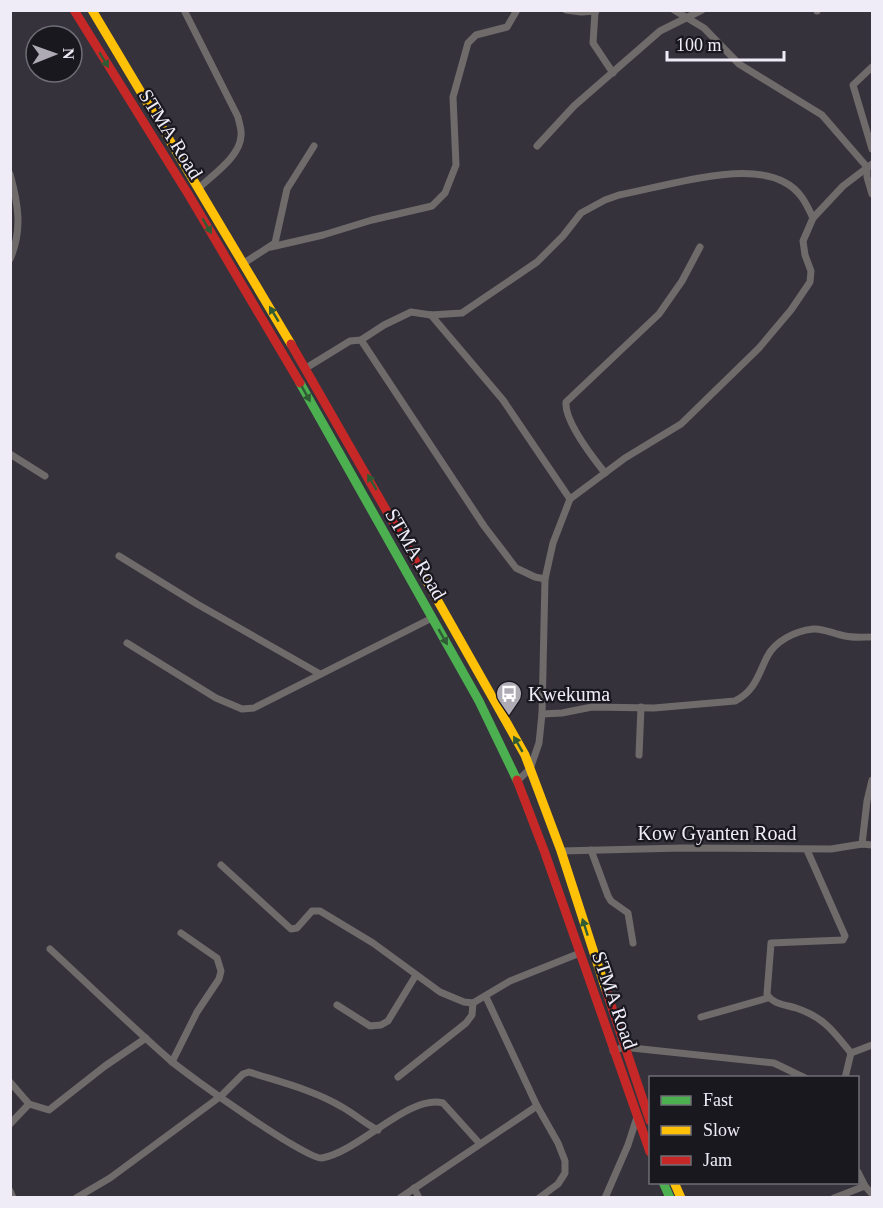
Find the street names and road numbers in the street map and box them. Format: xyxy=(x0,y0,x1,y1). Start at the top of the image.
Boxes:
street label: STMA Road xyxy=(135,85,207,183)
street label: STMA Road xyxy=(381,504,451,604)
street label: Kow Gyanten Road xyxy=(638,822,796,845)
street label: STMA Road xyxy=(588,948,642,1052)

